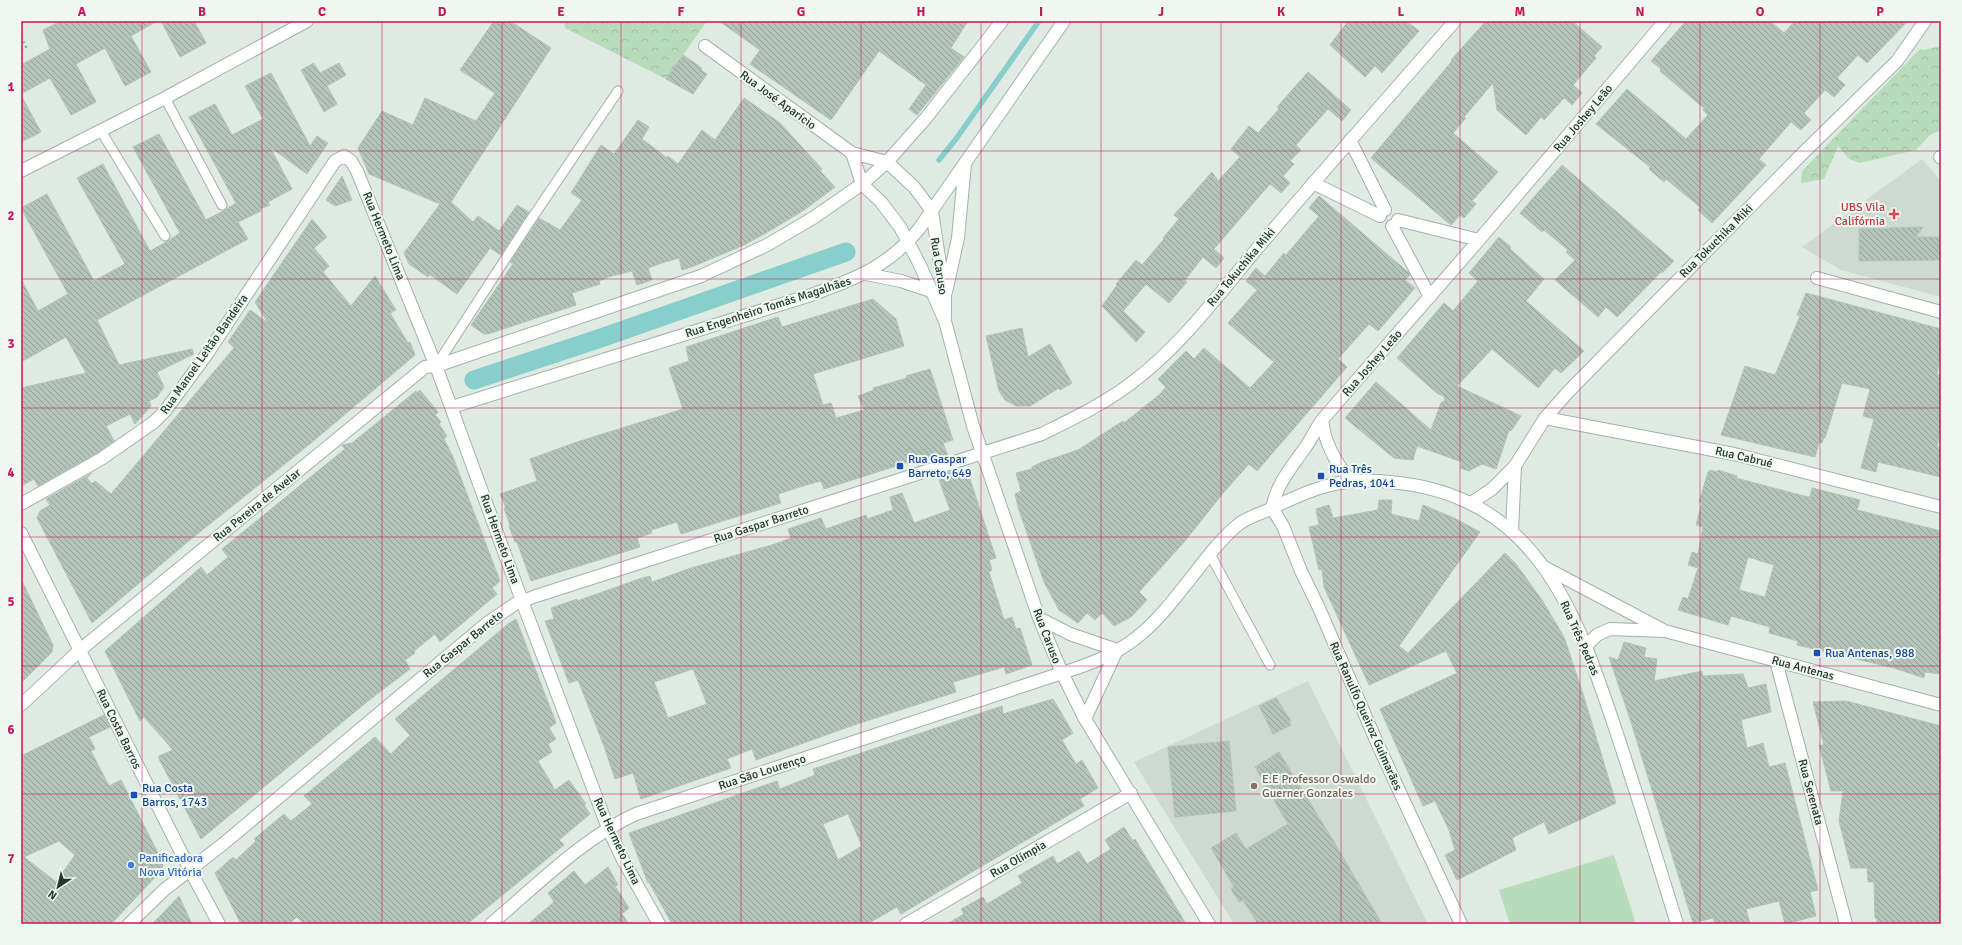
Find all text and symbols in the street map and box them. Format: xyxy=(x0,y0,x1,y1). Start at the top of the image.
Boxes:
text: A xyxy=(78,4,87,20)
text: B xyxy=(198,4,206,20)
text: C xyxy=(318,4,326,20)
text: D xyxy=(438,4,447,20)
text: E xyxy=(557,4,565,20)
text: F xyxy=(678,4,685,20)
text: G xyxy=(797,4,805,20)
text: H xyxy=(917,4,925,20)
text: I xyxy=(1039,4,1043,20)
text: J xyxy=(1158,4,1164,20)
text: K xyxy=(1277,4,1285,20)
text: L xyxy=(1398,4,1405,20)
text: M xyxy=(1515,4,1526,20)
text: N xyxy=(1635,4,1645,20)
text: O xyxy=(1756,4,1765,20)
text: P xyxy=(1876,4,1884,20)
street label: Rua José Aparício xyxy=(737,68,819,133)
text: 1 xyxy=(7,79,15,95)
street label: Rua Joshey Leão xyxy=(1551,81,1616,155)
street label: Rua Hermeto Lima xyxy=(359,190,408,283)
place label: UBS Vila Califórnia xyxy=(1835,200,1885,229)
street label: Rua Tokuchika Miki xyxy=(1676,201,1756,281)
text: 2 xyxy=(7,208,15,224)
marker: UBS Vila Califórnia xyxy=(1888,208,1900,220)
street label: Rua Tokuchika Miki xyxy=(1204,225,1279,310)
street label: Rua Caruso xyxy=(927,236,950,296)
street label: Rua Engenheiro Tomás Magalhães xyxy=(683,274,853,341)
street label: Rua Manoel Leitão Bandeira xyxy=(157,291,252,417)
street label: Rua Joshey Leão xyxy=(1339,327,1406,400)
text: 3 xyxy=(7,336,15,352)
street label: Rua Cabrué xyxy=(1714,444,1774,471)
place label: Rua Gaspar Barreto, 649 xyxy=(908,452,971,481)
marker: Rua Gaspar Barreto, 649 xyxy=(895,461,905,471)
place label: Rua Três Pedras, 1041 xyxy=(1329,462,1395,491)
text: 4 xyxy=(7,465,15,481)
street label: Rua Pereira de Avelar xyxy=(210,465,305,545)
marker: Rua Três Pedras, 1041 xyxy=(1316,471,1326,481)
street label: Rua Hermeto Lima xyxy=(476,492,523,586)
street label: Rua Gaspar Barreto xyxy=(712,502,811,547)
text: 5 xyxy=(7,594,15,610)
street label: Rua Três Pedras xyxy=(1556,599,1603,678)
street label: Rua Caruso xyxy=(1029,606,1064,666)
street label: Rua Gaspar Barreto xyxy=(420,607,507,681)
street label: Rua Ranulfo Queiroz Guimarães xyxy=(1326,639,1405,793)
place label: Rua Antenas, 988 xyxy=(1825,646,1914,661)
marker: Rua Antenas, 988 xyxy=(1812,648,1822,658)
street label: Rua Antenas xyxy=(1770,653,1836,684)
street label: Rua Costa Barros xyxy=(93,687,144,772)
text: 6 xyxy=(7,722,15,738)
street label: Rua São Lourenço xyxy=(716,751,808,794)
street label: Rua Serenata xyxy=(1794,757,1827,827)
place label: E.E Professor Oswaldo Guerner Gonzales xyxy=(1262,772,1376,801)
place label: Rua Costa Barros, 1743 xyxy=(142,781,207,810)
marker: E.E Professor Oswaldo Guerner Gonzales xyxy=(1249,781,1259,791)
marker: Rua Costa Barros, 1743 xyxy=(129,790,139,800)
street label: Rua Hermeto Lima xyxy=(590,795,643,887)
street label: Rua Olímpia xyxy=(988,837,1049,881)
text: 7 xyxy=(7,851,15,867)
place label: Panificadora Nova Vitória xyxy=(139,851,203,880)
marker: Panificadora Nova Vitória xyxy=(126,860,136,870)
north arrow xyxy=(38,867,78,907)
text: N xyxy=(46,887,59,902)

